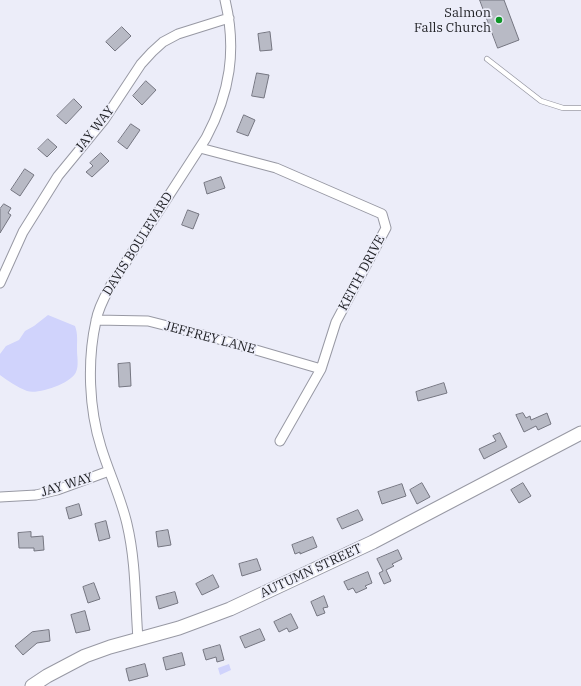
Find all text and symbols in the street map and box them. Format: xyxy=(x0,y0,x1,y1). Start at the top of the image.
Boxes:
place label: Salmon Falls Church xyxy=(414,5,491,36)
marker: Salmon Falls Church xyxy=(494,15,504,25)
street label: JAY WAY xyxy=(72,103,118,155)
street label: DAVIS BOULEVARD xyxy=(100,189,176,299)
street label: KEITH DRIVE xyxy=(336,233,388,313)
street label: JEFFREY LANE xyxy=(163,318,257,358)
street label: JAY WAY xyxy=(39,470,95,500)
street label: AUTUMN STREET xyxy=(258,541,364,601)

